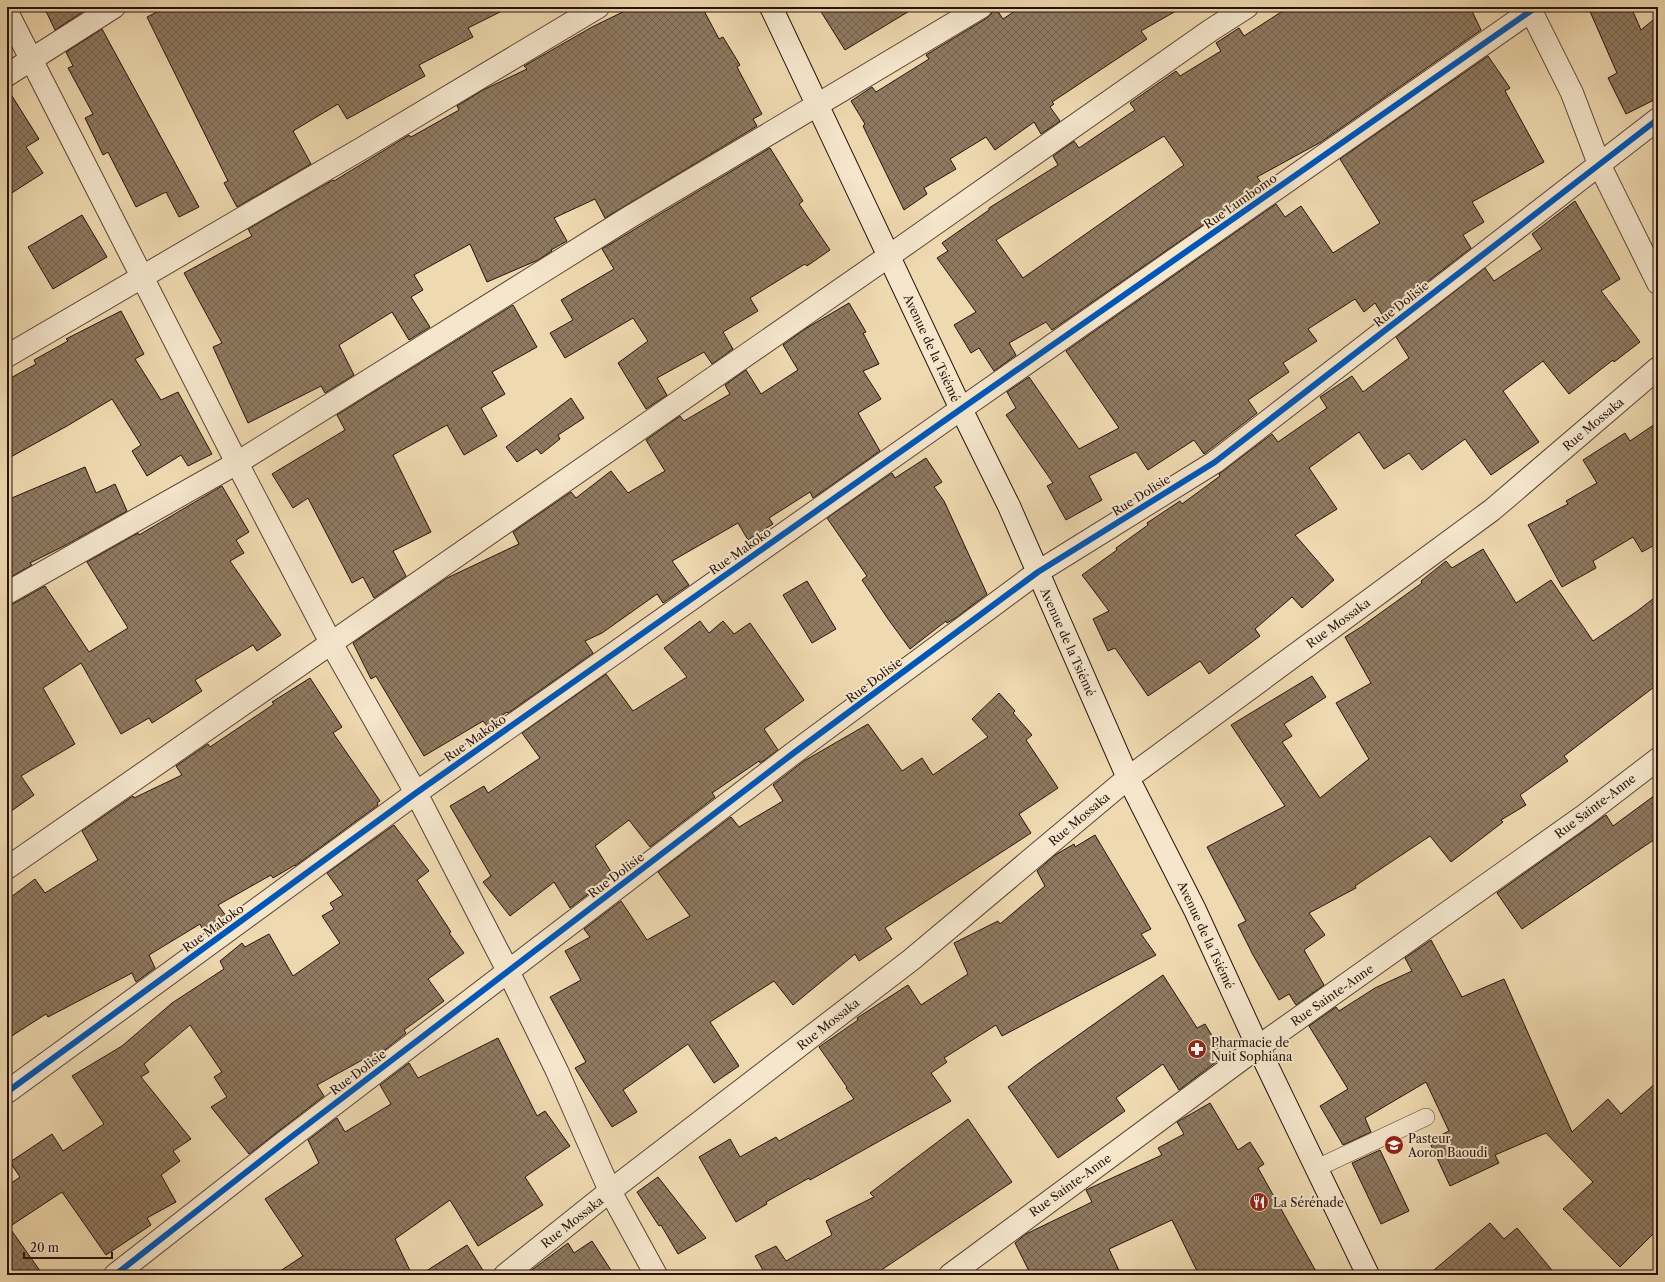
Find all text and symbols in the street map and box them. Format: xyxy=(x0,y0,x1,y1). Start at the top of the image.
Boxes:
street label: Rue Lumbomo xyxy=(1201,170,1279,232)
street label: Rue Dolisie xyxy=(1370,278,1432,330)
street label: Avenue de la Tsiémé xyxy=(900,291,964,405)
street label: Rue Mossaka xyxy=(1559,394,1627,454)
street label: Rue Dolisie xyxy=(1109,471,1173,519)
street label: Rue Makoko xyxy=(706,524,774,578)
street label: Avenue de la Tsiémé xyxy=(1037,584,1099,699)
street label: Rue Mossaka xyxy=(1303,594,1373,651)
street label: Rue Dolisie xyxy=(843,654,905,706)
street label: Rue Makoko xyxy=(441,711,509,765)
street label: Rue Sainte-Anne xyxy=(1552,770,1639,841)
street label: Rue Mossaka xyxy=(1045,789,1113,849)
street label: Rue Dolisie xyxy=(585,849,647,901)
street label: Avenue de la Tsiémé xyxy=(1174,878,1238,992)
street label: Rue Makoko xyxy=(179,901,247,955)
street label: Rue Sainte-Anne xyxy=(1288,961,1376,1029)
street label: Rue Mossaka xyxy=(794,995,863,1053)
place label: Pharmacie de Nuit Sophiana xyxy=(1211,1035,1293,1064)
pharmacy icon: Pharmacie de Nuit Sophiana xyxy=(1186,1038,1208,1060)
street label: Rue Dolisie xyxy=(327,1046,389,1098)
place label: Pasteur Aoron Baoudi xyxy=(1407,1131,1488,1160)
school or university icon: Pasteur Aoron Baoudi xyxy=(1383,1134,1405,1156)
street label: Rue Sainte-Anne xyxy=(1026,1150,1114,1220)
restaurant icon: La Sérénade xyxy=(1248,1191,1270,1213)
street label: Rue Mossaka xyxy=(538,1193,607,1251)
place label: La Sérénade xyxy=(1273,1195,1344,1210)
scale bar xyxy=(24,1234,112,1260)
text: 20 m xyxy=(30,1240,59,1255)

